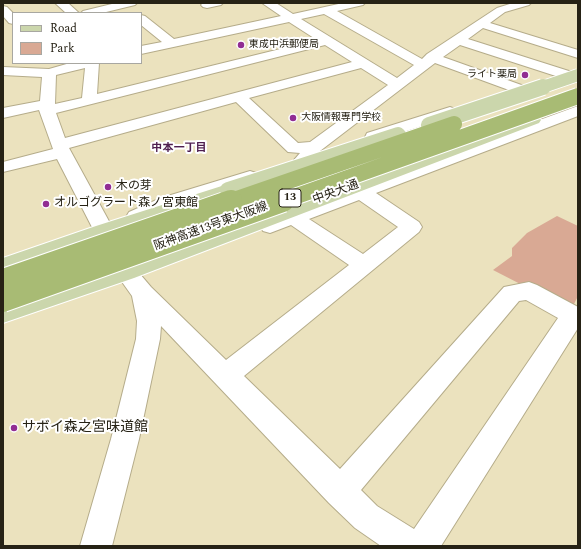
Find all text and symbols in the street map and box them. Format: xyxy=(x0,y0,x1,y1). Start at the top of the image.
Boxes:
legend xyxy=(12,12,142,64)
text: Road xyxy=(50,19,77,38)
text: Park xyxy=(50,39,75,58)
place label: 東成中浜郵便局 xyxy=(249,39,319,51)
marker: 東成中浜郵便局 xyxy=(236,40,246,50)
place label: ライト薬局 xyxy=(467,69,517,81)
marker: ライト薬局 xyxy=(520,70,530,80)
place label: 大阪情報専門学校 xyxy=(301,112,381,124)
marker: 大阪情報専門学校 xyxy=(288,113,298,123)
district label: 中本一丁目 xyxy=(152,142,206,156)
street label: 中央大通 xyxy=(311,178,361,208)
place label: 木の芽 xyxy=(116,180,152,194)
marker: 木の芽 xyxy=(103,182,113,192)
road number: 13 xyxy=(279,189,301,207)
place label: オルゴグラート森ノ宮東館 xyxy=(54,197,198,211)
marker: オルゴグラート森ノ宮東館 xyxy=(41,199,51,209)
street label: 阪神高速13号東大阪線 xyxy=(152,200,270,254)
place label: サボイ森之宮味道館 xyxy=(22,420,148,436)
marker: サボイ森之宮味道館 xyxy=(9,423,19,433)

